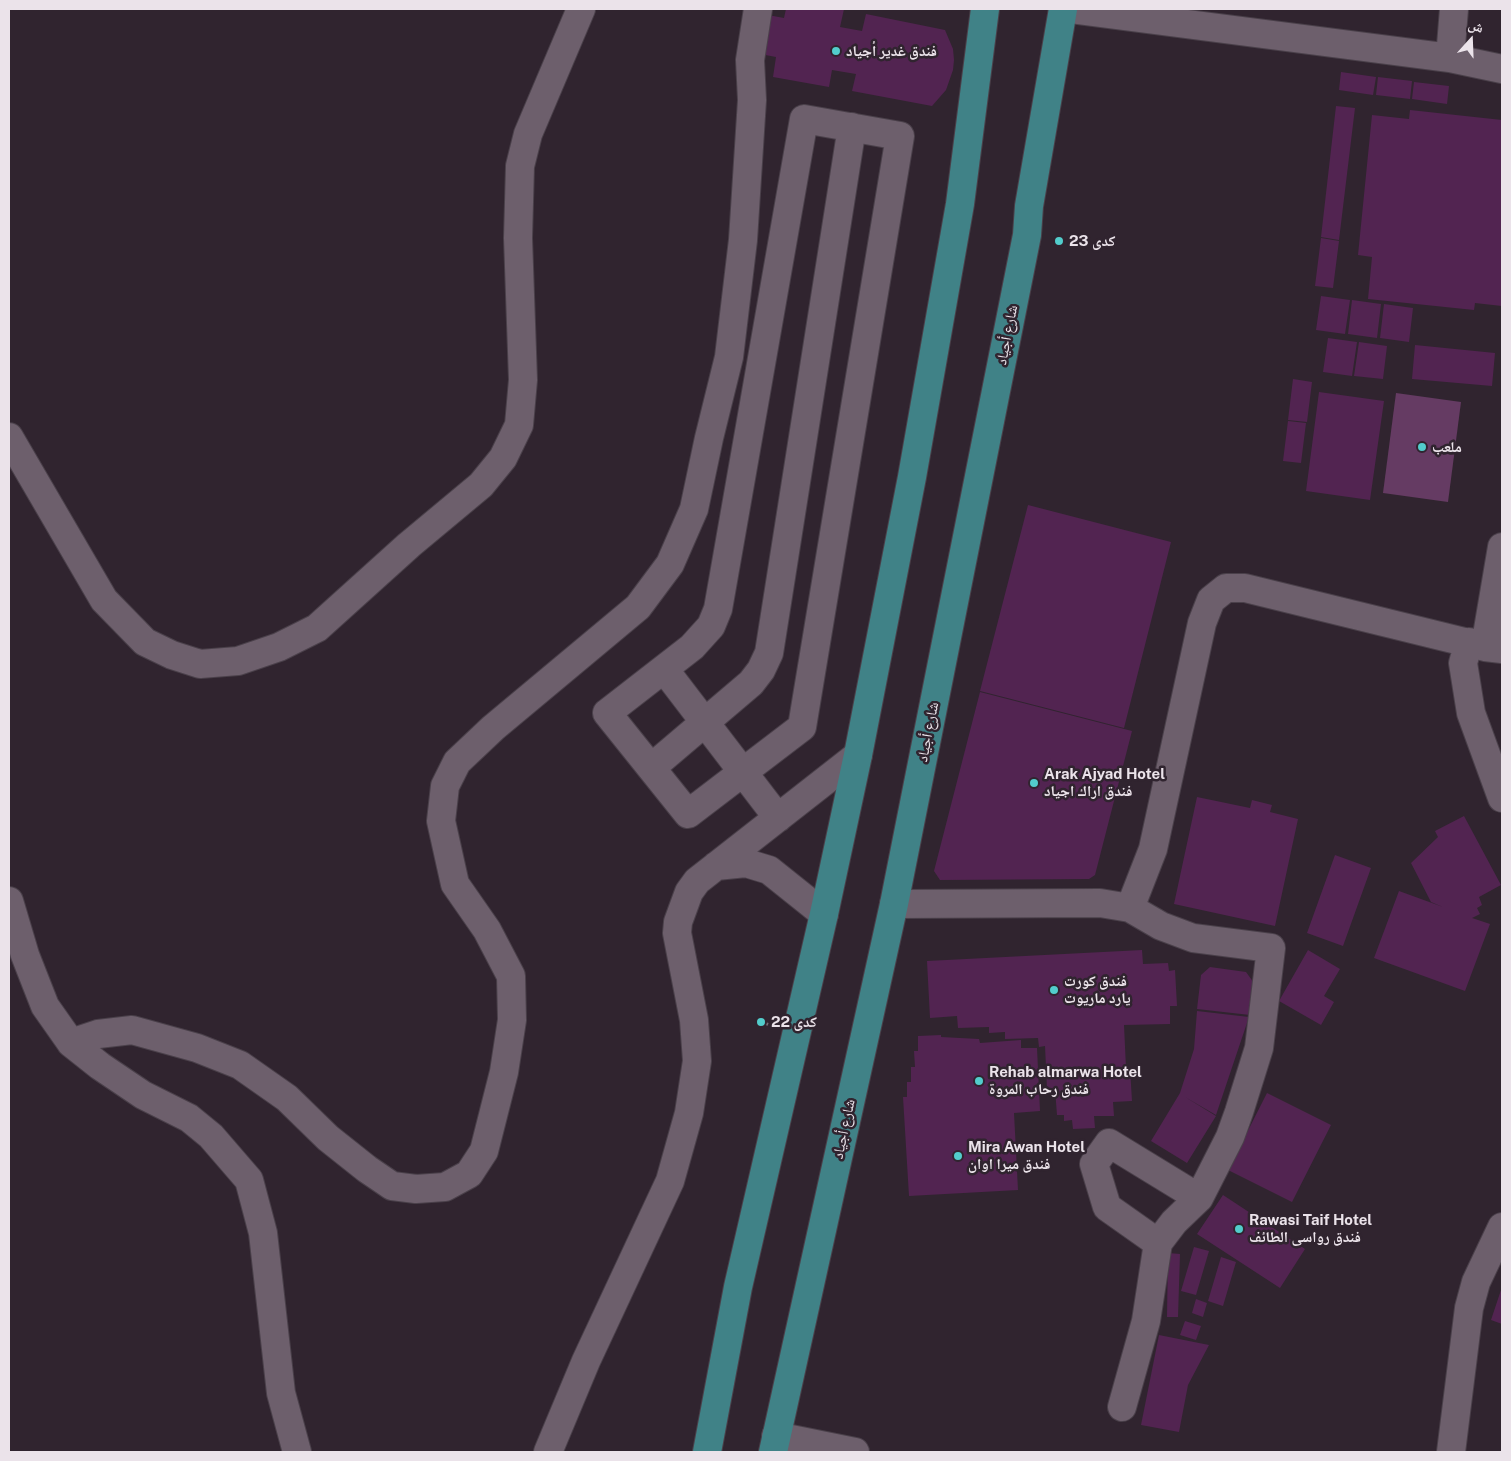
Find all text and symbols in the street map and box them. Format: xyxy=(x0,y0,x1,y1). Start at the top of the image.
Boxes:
north arrow xyxy=(1446,15,1496,65)
text: ش xyxy=(1466,16,1486,36)
place label: فندق غدير أجياد xyxy=(846,42,937,60)
marker: فندق غدير أجياد xyxy=(830,45,842,57)
place label: كدى 23 xyxy=(1069,232,1115,250)
marker: كدى 23 xyxy=(1053,235,1065,247)
street label: شارع أجياد xyxy=(992,304,1022,366)
place label: ملعب xyxy=(1432,438,1462,456)
marker: ملعب xyxy=(1416,441,1428,453)
street label: شارع أجياد xyxy=(913,701,943,763)
place label: Arak Ajyad Hotel فندق اراك اجياد xyxy=(1044,765,1165,800)
marker: Arak Ajyad Hotel فندق اراك اجياد xyxy=(1028,777,1040,789)
place label: فندق كورت يارد ماريوت xyxy=(1064,972,1131,1007)
marker: فندق كورت يارد ماريوت xyxy=(1048,984,1060,996)
place label: كدى 22 xyxy=(771,1013,817,1031)
marker: كدى 22 xyxy=(755,1016,767,1028)
place label: Rehab almarwa Hotel فندق رحاب المروة xyxy=(989,1063,1142,1098)
marker: Rehab almarwa Hotel فندق رحاب المروة xyxy=(973,1075,985,1087)
street label: شارع أجياد xyxy=(829,1097,859,1161)
place label: Mira Awan Hotel فندق ميرا اوان xyxy=(968,1138,1085,1173)
marker: Mira Awan Hotel فندق ميرا اوان xyxy=(952,1150,964,1162)
place label: Rawasi Taif Hotel فندق رواسى الطائف xyxy=(1249,1211,1372,1246)
marker: Rawasi Taif Hotel فندق رواسى الطائف xyxy=(1233,1223,1245,1235)

